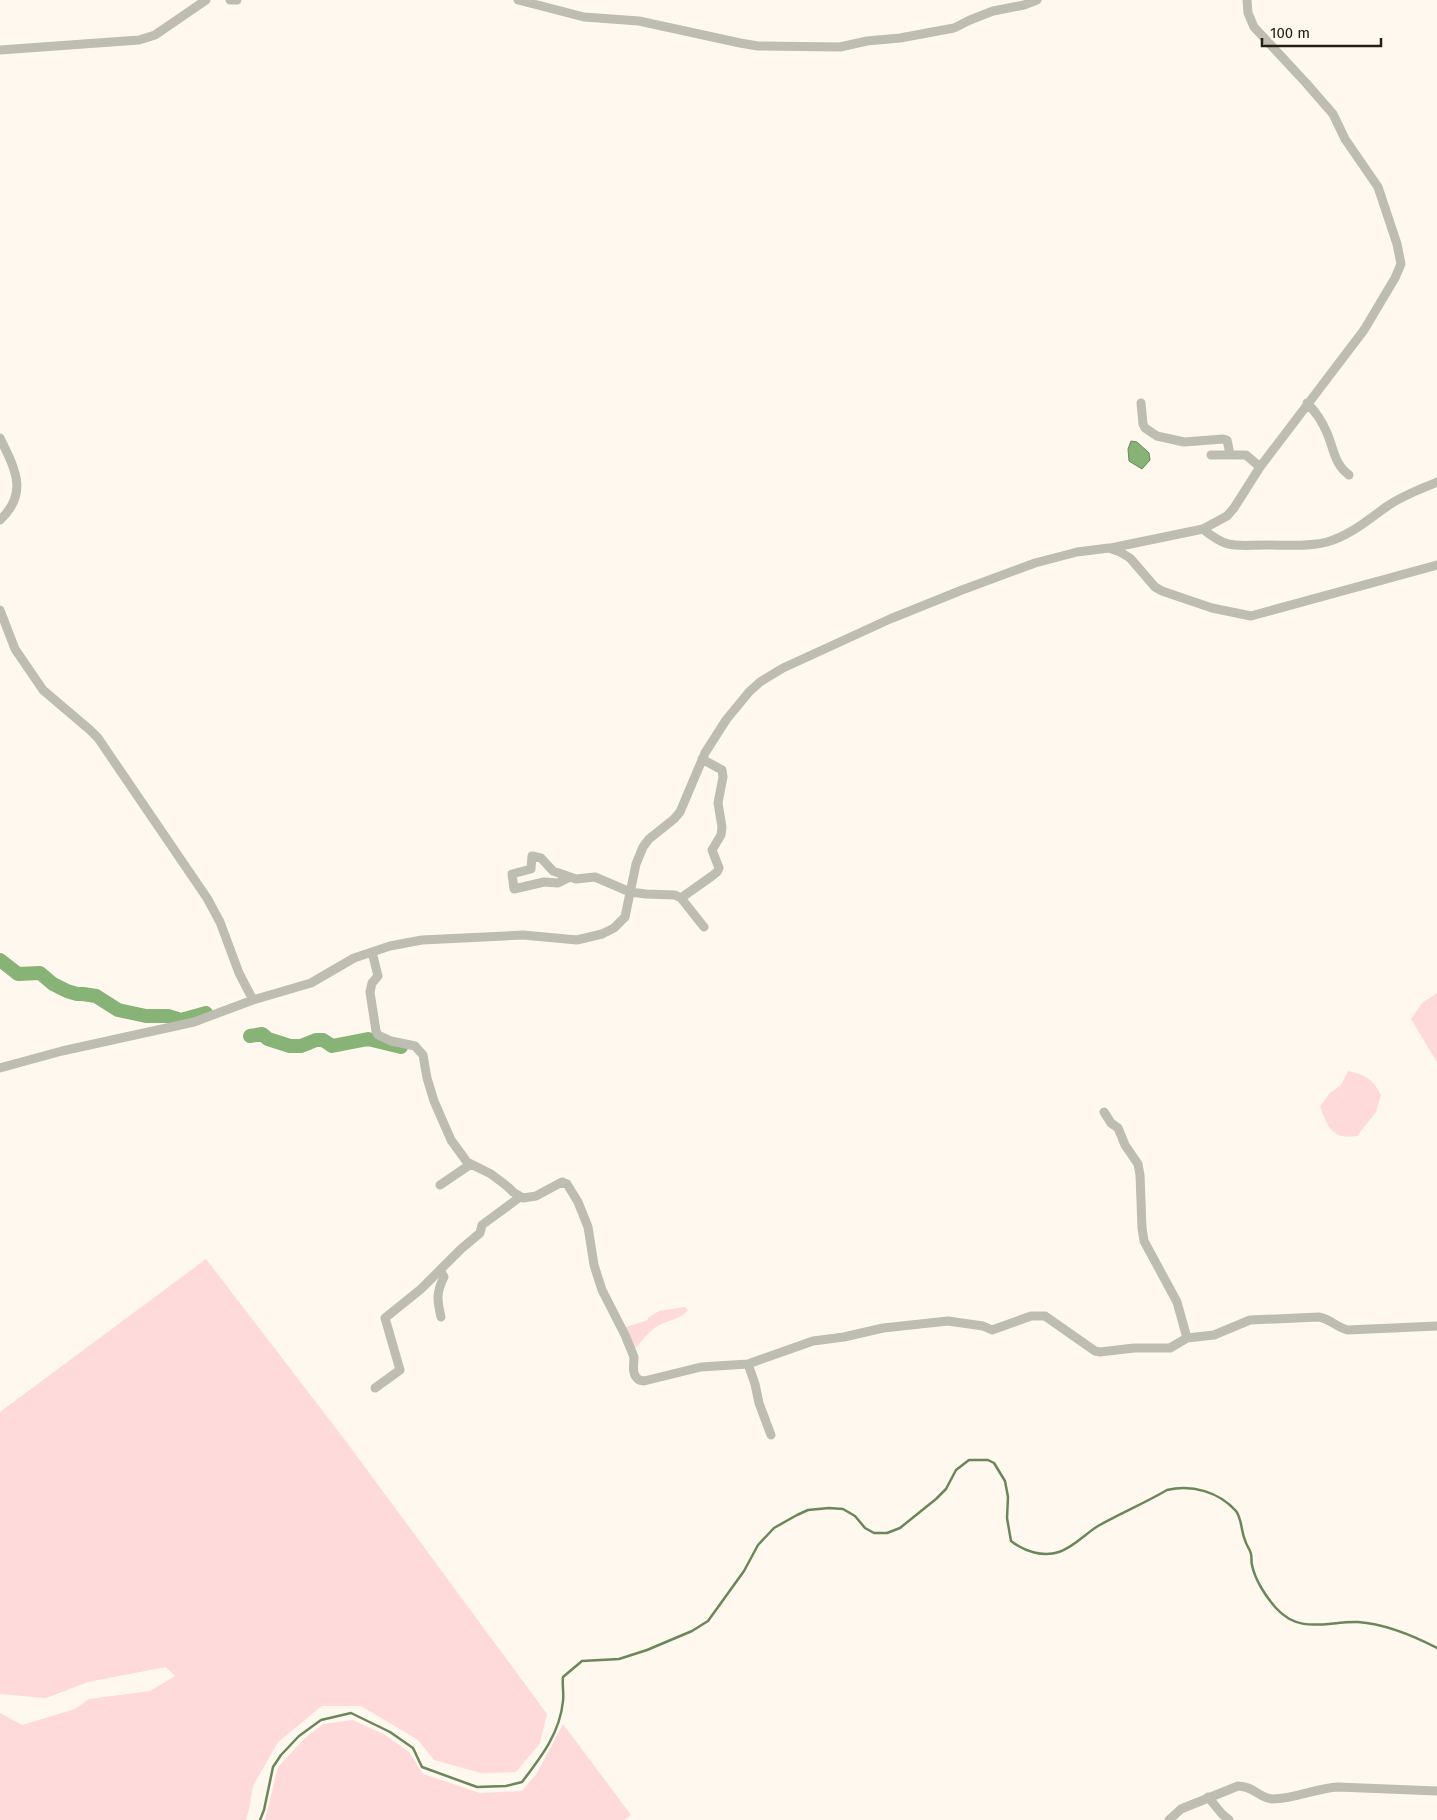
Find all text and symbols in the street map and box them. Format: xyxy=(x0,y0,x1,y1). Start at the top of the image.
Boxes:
scale bar xyxy=(1262,15,1381,47)
text: 100 m xyxy=(1270,24,1310,42)

